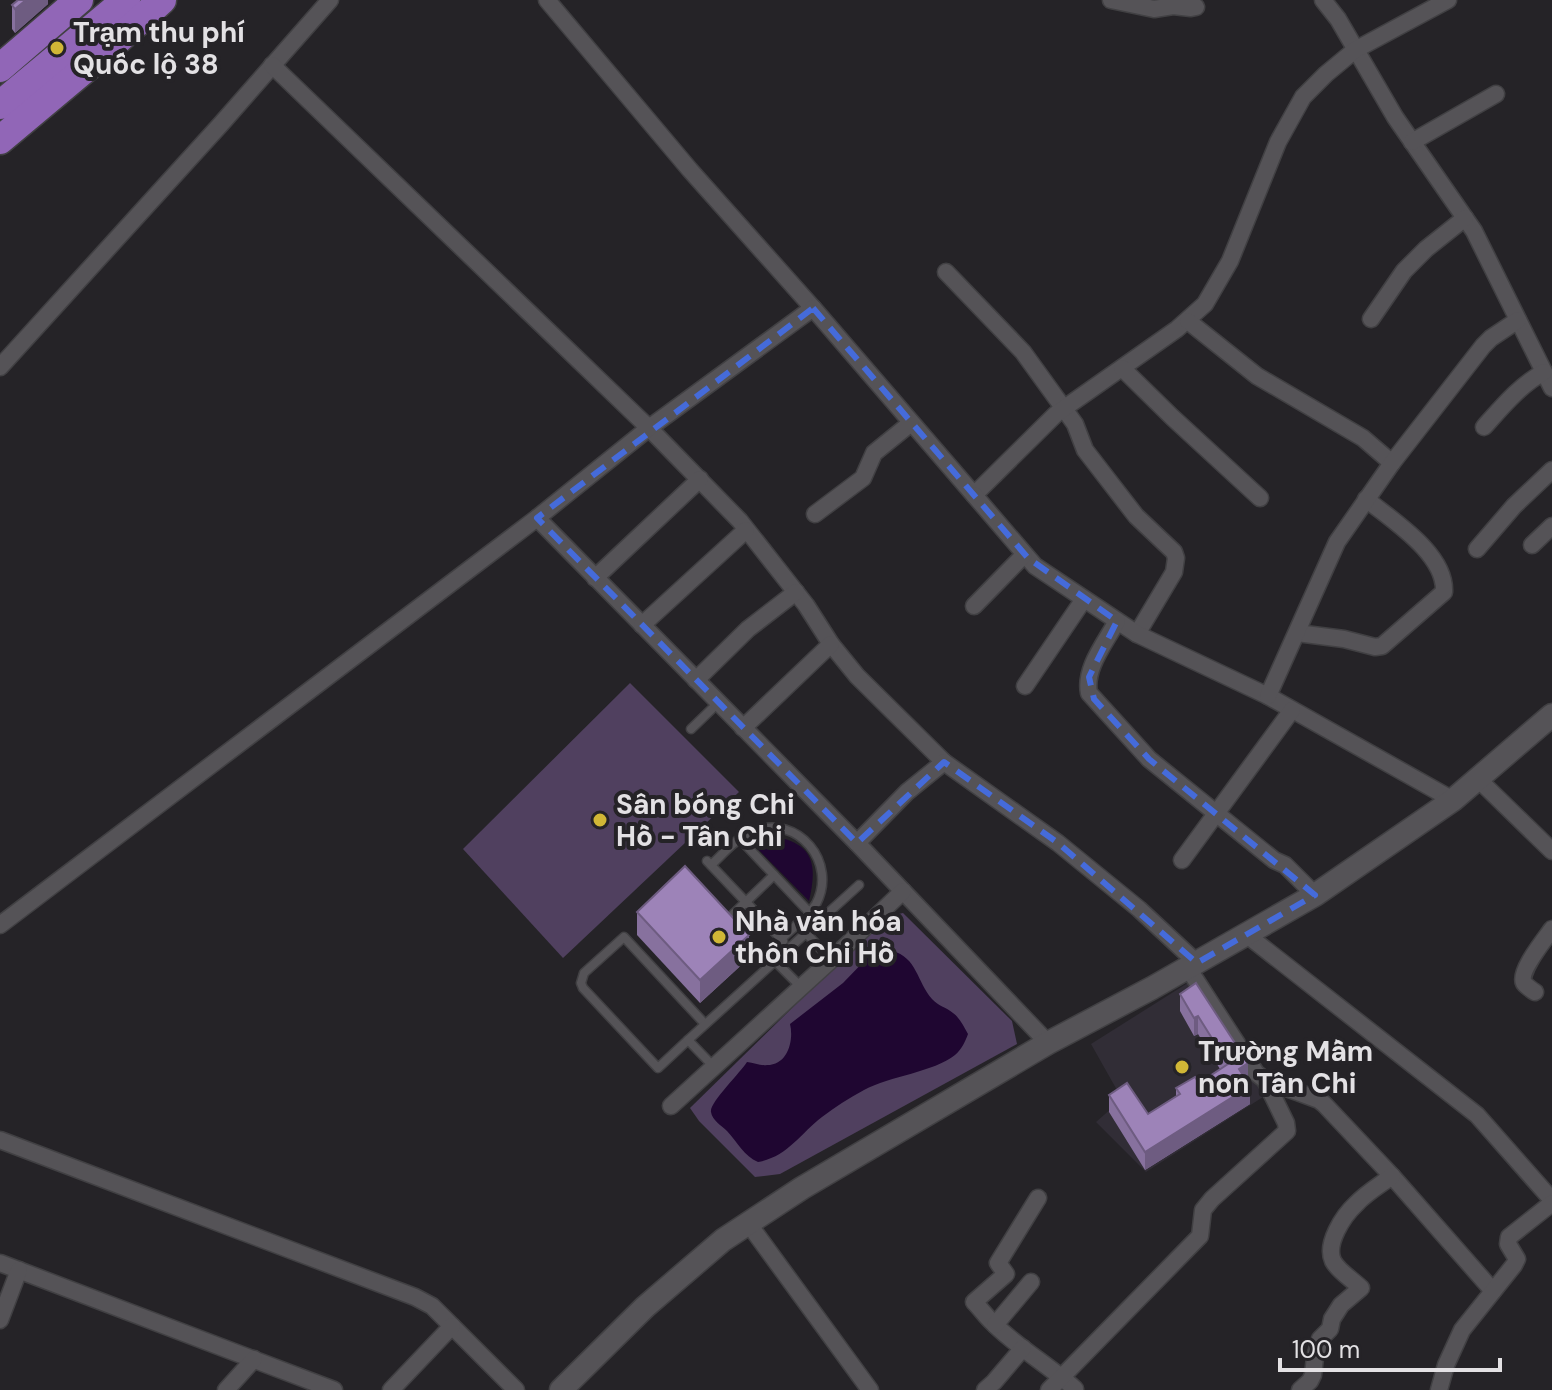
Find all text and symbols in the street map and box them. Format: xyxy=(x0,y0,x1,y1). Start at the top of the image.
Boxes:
place label: Trạm thu phí Quốc lộ 38 xyxy=(73,14,245,83)
marker: Trạm thu phí Quốc lộ 38 xyxy=(48,39,66,57)
place label: Sân bóng Chi Hồ - Tân Chi xyxy=(616,786,795,855)
marker: Sân bóng Chi Hồ - Tân Chi xyxy=(591,811,609,829)
place label: Nhà văn hóa thôn Chi Hồ xyxy=(735,903,902,972)
marker: Nhà văn hóa thôn Chi Hồ xyxy=(710,928,728,946)
place label: Trường Mầm non Tân Chi xyxy=(1198,1033,1373,1102)
marker: Trường Mầm non Tân Chi xyxy=(1173,1058,1191,1076)
scale bar xyxy=(1280,1322,1500,1372)
text: 100 m xyxy=(1292,1334,1360,1365)

